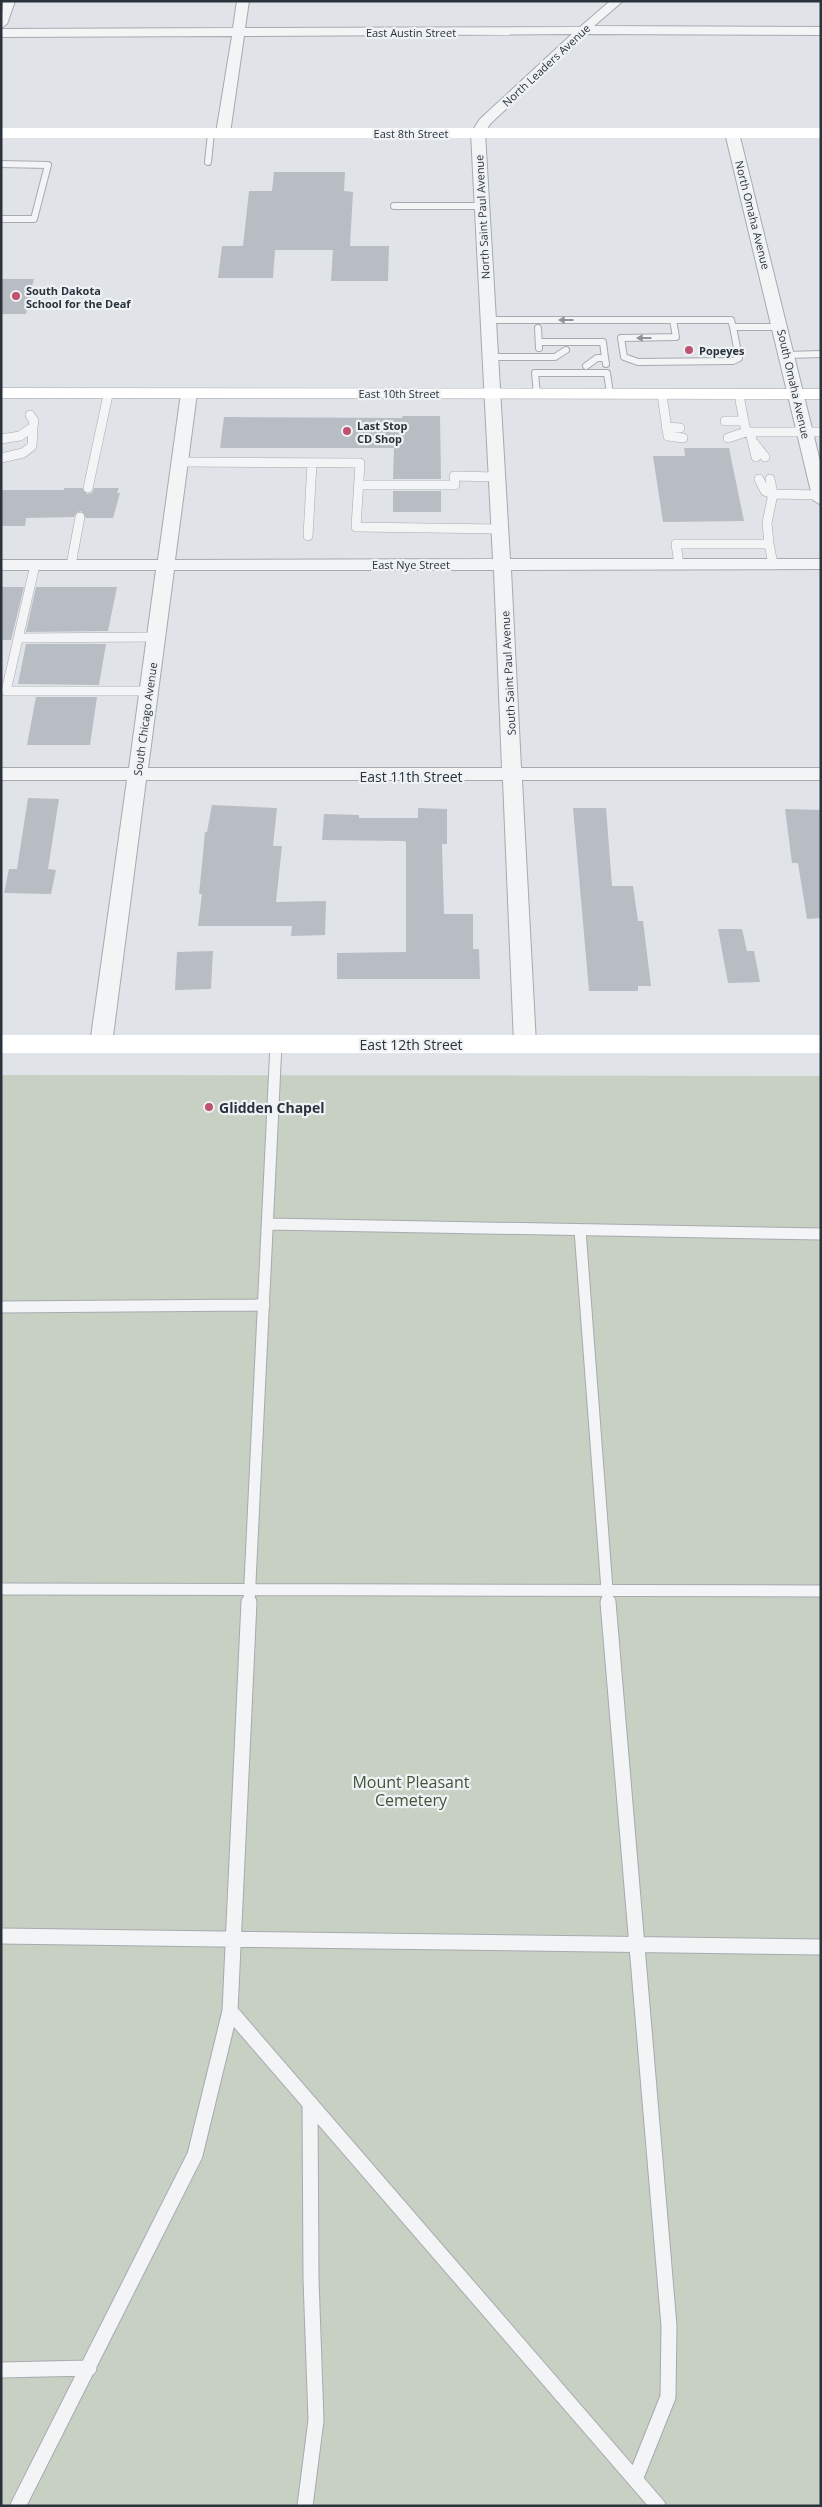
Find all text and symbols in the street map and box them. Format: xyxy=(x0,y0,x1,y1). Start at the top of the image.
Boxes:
street label: North Leaders Avenue xyxy=(499,20,593,110)
street label: East Austin Street xyxy=(366,25,456,40)
street label: East 8th Street xyxy=(374,126,448,141)
street label: North Saint Paul Avenue xyxy=(471,154,493,280)
street label: North Omaha Avenue xyxy=(732,159,774,271)
place label: South Dakota School for the Deaf xyxy=(26,283,131,311)
marker: South Dakota School for the Deaf xyxy=(10,290,22,302)
one-way arrow xyxy=(558,316,574,324)
street label: South Omaha Avenue xyxy=(774,328,814,440)
one-way arrow xyxy=(636,334,652,342)
place label: Popeyes xyxy=(699,343,745,358)
marker: Popeyes xyxy=(683,344,695,356)
street label: East 10th Street xyxy=(358,386,440,401)
place label: Last Stop CD Shop xyxy=(357,418,408,446)
marker: Last Stop CD Shop xyxy=(341,425,353,437)
street label: East Nye Street xyxy=(372,557,450,572)
street label: South Saint Paul Avenue xyxy=(497,610,519,736)
street label: South Chicago Avenue xyxy=(130,661,160,777)
street label: East 11th Street xyxy=(359,767,463,786)
street label: East 12th Street xyxy=(359,1035,463,1054)
place label: Glidden Chapel xyxy=(219,1098,325,1117)
marker: Glidden Chapel xyxy=(203,1101,215,1113)
park label: Mount Pleasant Cemetery xyxy=(352,1771,470,1811)

